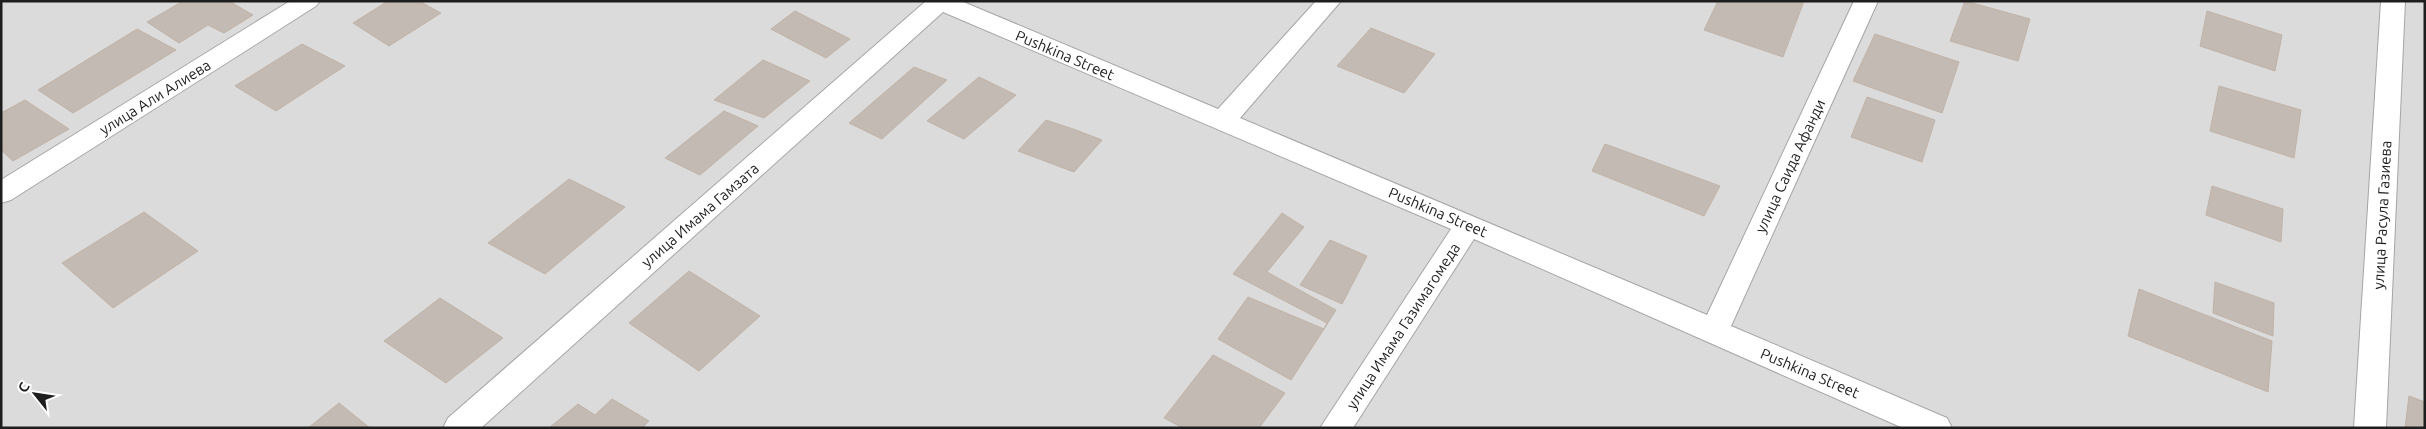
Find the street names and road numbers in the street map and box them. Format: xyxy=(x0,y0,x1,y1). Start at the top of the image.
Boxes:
street label: Pushkina Street xyxy=(1013,27,1117,83)
street label: улица Али Алиева xyxy=(96,56,214,138)
street label: улица Саида Афанди xyxy=(1752,96,1828,236)
street label: улица Расула Газиева xyxy=(2370,140,2394,290)
street label: улица Имама Гамзата xyxy=(638,159,762,271)
street label: Pushkina Street xyxy=(1386,184,1490,240)
street label: улица Имама Газимагомеда xyxy=(1343,240,1463,412)
street label: Pushkina Street xyxy=(1758,345,1862,401)

